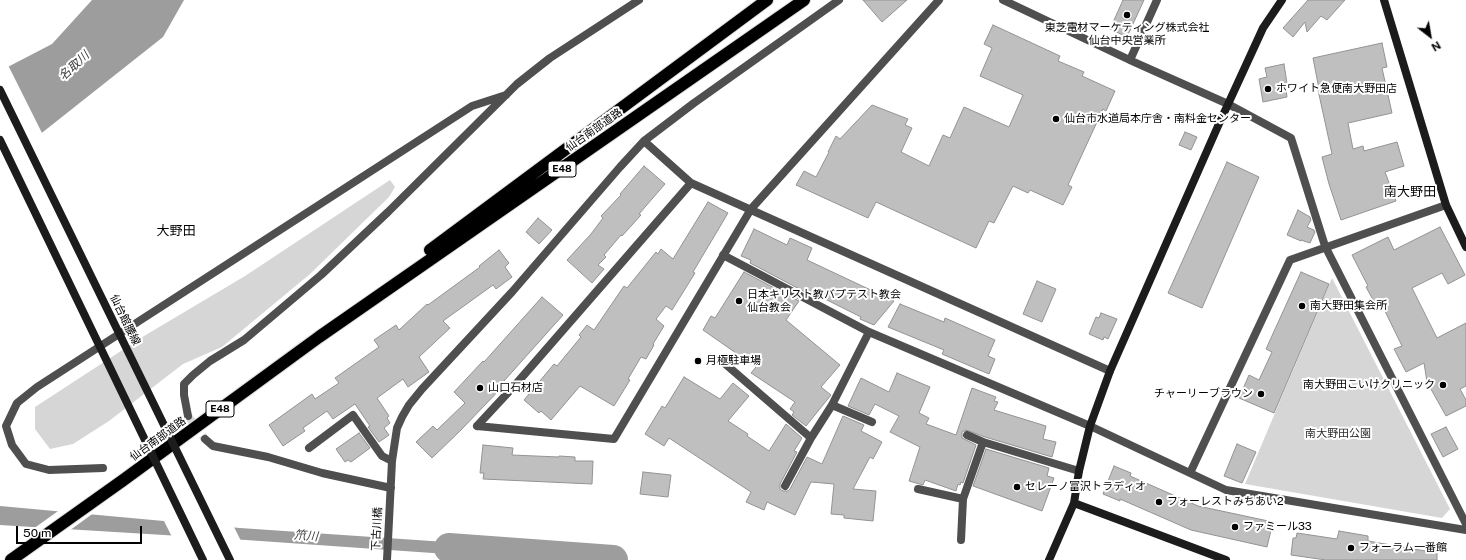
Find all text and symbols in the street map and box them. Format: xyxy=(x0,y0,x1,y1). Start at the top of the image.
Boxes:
marker: 東芝電材マーケティング株式会社 仙台中央営業所 xyxy=(1122,10,1132,20)
north arrow xyxy=(1410,16,1450,56)
place label: 東芝電材マーケティング株式会社 仙台中央営業所 xyxy=(1045,21,1209,47)
text: N xyxy=(1429,39,1443,54)
water label: 名取川 xyxy=(56,48,92,84)
place label: ホワイト急便南大野田店 xyxy=(1276,82,1397,96)
marker: ホワイト急便南大野田店 xyxy=(1263,84,1273,94)
street label: 仙台南部道路 xyxy=(563,106,625,154)
place label: 仙台市水道局本庁舎・南料金センター xyxy=(1064,112,1251,126)
marker: 仙台市水道局本庁舎・南料金センター xyxy=(1051,114,1061,124)
road number: E48 xyxy=(548,161,576,177)
district label: 南大野田 xyxy=(1384,184,1436,200)
district label: 大野田 xyxy=(157,223,195,239)
place label: 日本キリスト教バプテスト教会 仙台教会 xyxy=(747,288,901,314)
street label: 仙台館腰線 xyxy=(107,292,143,348)
marker: 日本キリスト教バプテスト教会 仙台教会 xyxy=(734,296,744,306)
place label: 南大野田集会所 xyxy=(1310,299,1387,313)
marker: 南大野田集会所 xyxy=(1297,301,1307,311)
place label: 月極駐車場 xyxy=(706,354,761,368)
marker: 月極駐車場 xyxy=(693,356,703,366)
place label: 南大野田こいけクリニック xyxy=(1303,378,1435,392)
marker: 南大野田こいけクリニック xyxy=(1438,380,1448,390)
place label: 山口石材店 xyxy=(488,381,543,395)
marker: 山口石材店 xyxy=(475,383,485,393)
place label: チャーリーブラウン xyxy=(1154,387,1253,401)
marker: チャーリーブラウン xyxy=(1256,389,1266,399)
road number: E48 xyxy=(206,401,234,417)
street label: 仙台南部道路 xyxy=(127,414,189,464)
park label: 南大野田公園 xyxy=(1305,427,1371,441)
place label: セレーノ富沢トラディオ xyxy=(1025,480,1146,494)
marker: セレーノ富沢トラディオ xyxy=(1012,482,1022,492)
place label: フォーレストみちあい2 xyxy=(1167,495,1284,509)
marker: フォーレストみちあい2 xyxy=(1154,497,1164,507)
street label: 下古川橋 xyxy=(369,507,385,551)
scale bar xyxy=(18,518,144,544)
place label: ファミール33 xyxy=(1243,520,1312,534)
marker: ファミール33 xyxy=(1230,522,1240,532)
text: 50 m xyxy=(23,526,51,540)
water label: 笊川 xyxy=(294,528,318,544)
place label: フォーラム一番館 xyxy=(1359,541,1447,555)
marker: フォーラム一番館 xyxy=(1346,543,1356,553)

